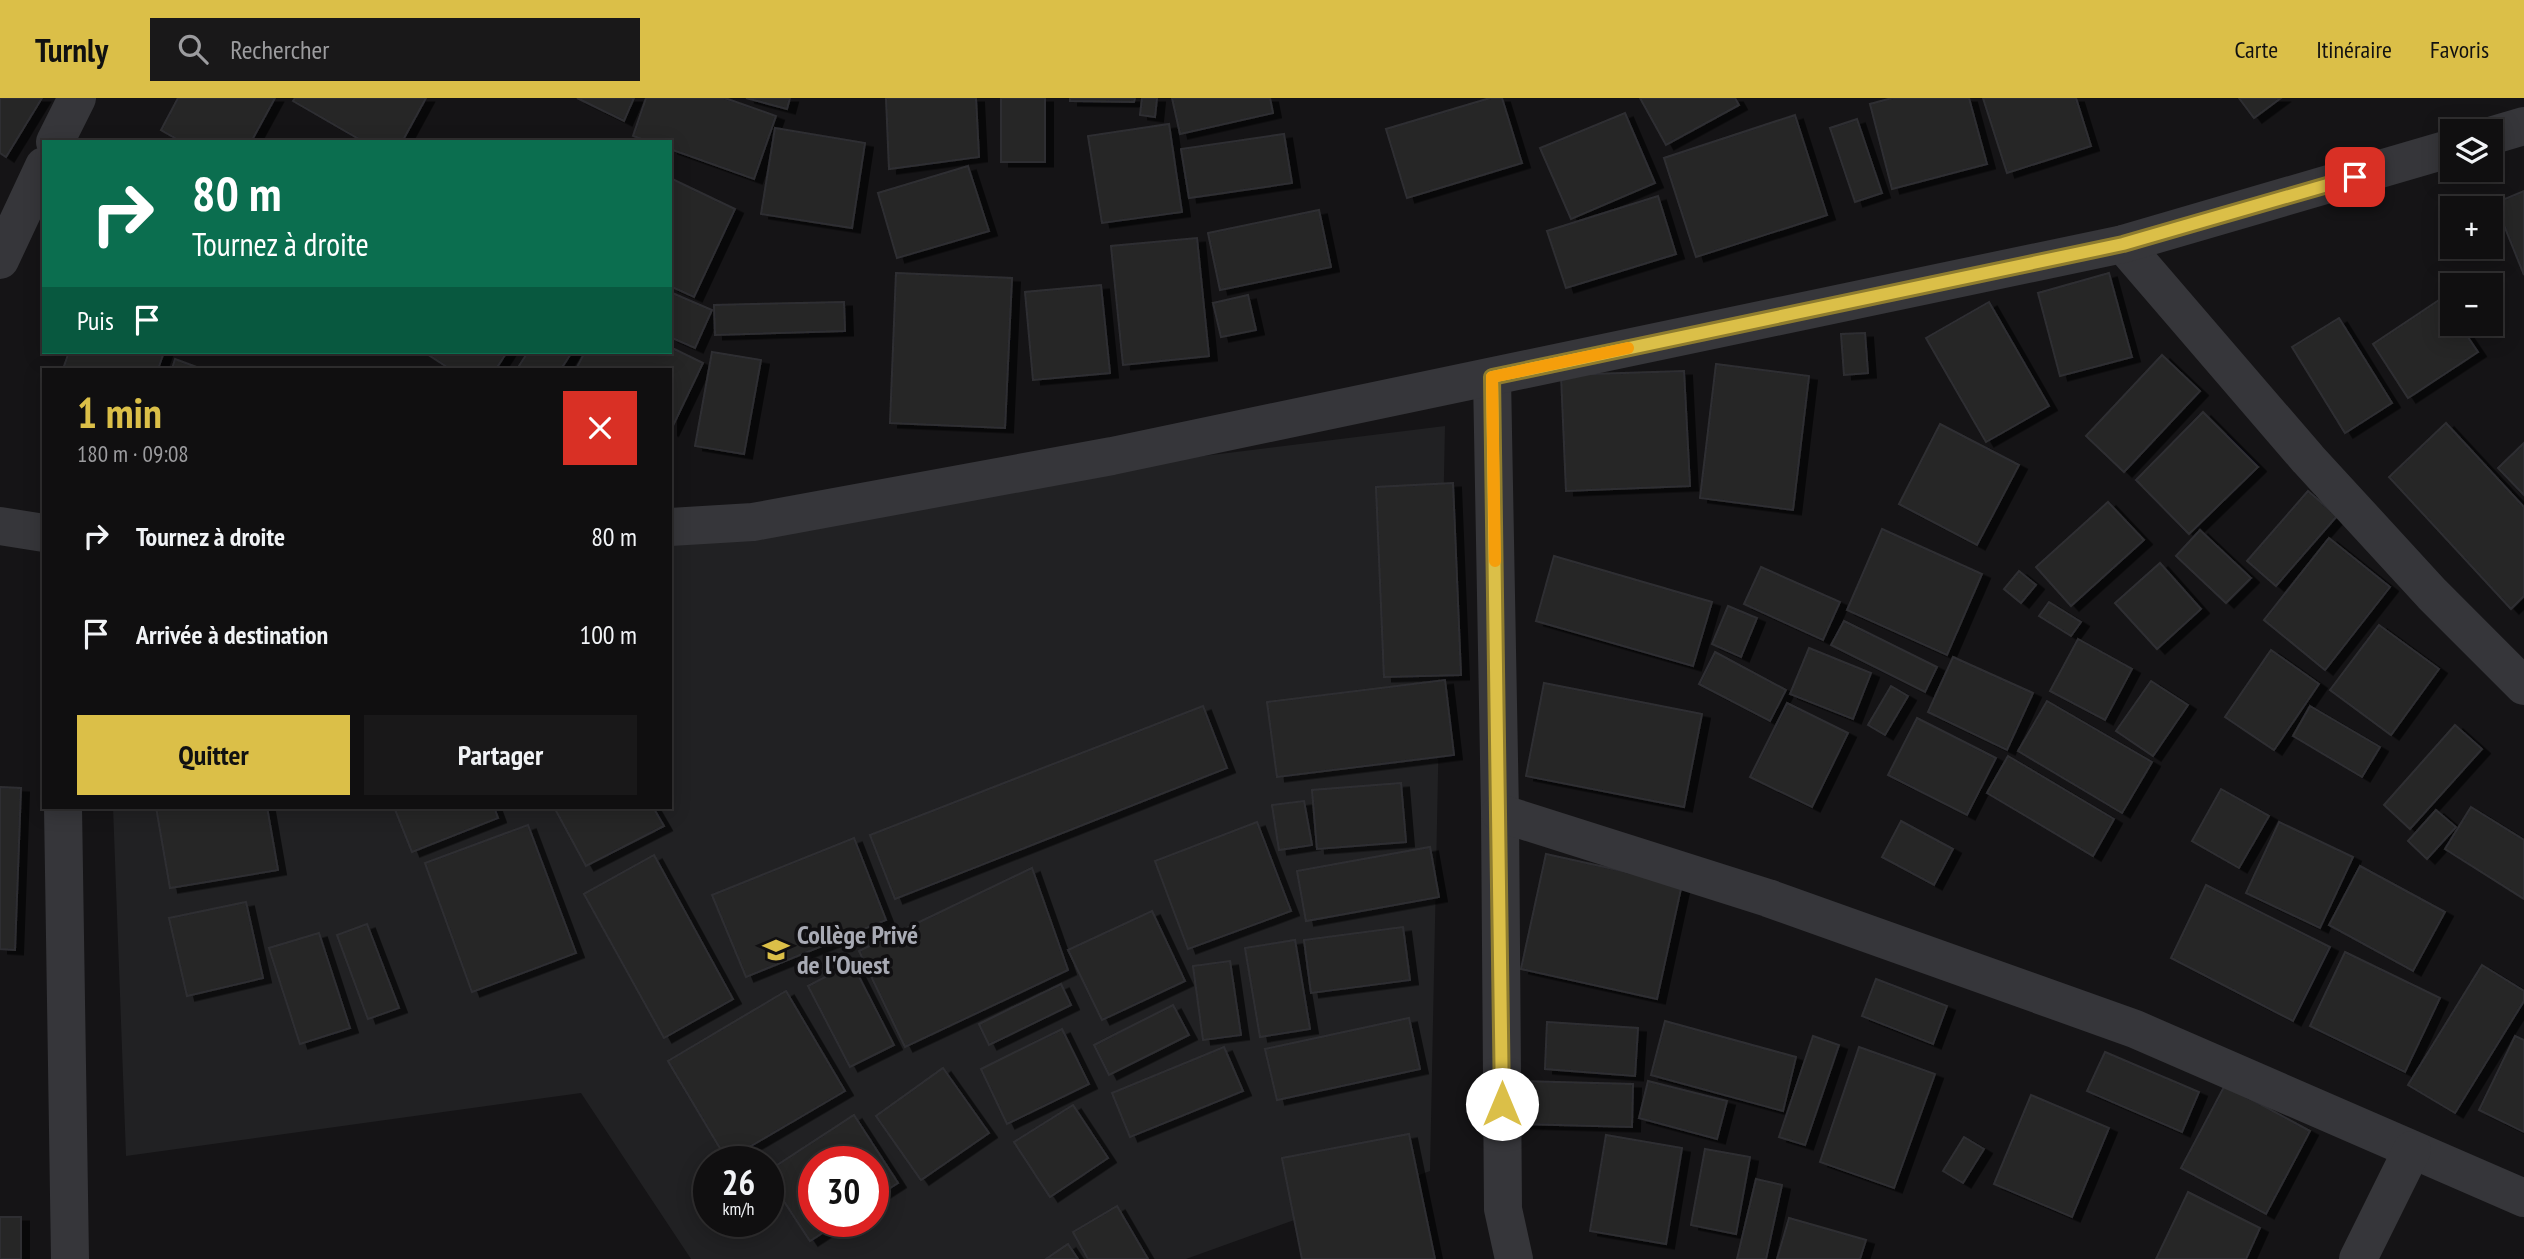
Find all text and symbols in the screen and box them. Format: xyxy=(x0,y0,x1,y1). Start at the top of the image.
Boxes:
search box xyxy=(150,18,640,81)
text: Turnly xyxy=(35,28,108,71)
icon: search xyxy=(174,30,212,68)
text: Rechercher xyxy=(230,33,329,66)
text: Carte xyxy=(2234,34,2278,65)
text: Itinéraire xyxy=(2316,34,2392,65)
text: Favoris xyxy=(2430,34,2489,65)
map controls xyxy=(2440,119,2503,336)
button: layers xyxy=(2440,119,2503,182)
pin xyxy=(2325,147,2385,207)
icon: arrive xyxy=(2336,158,2374,196)
text: 80 m xyxy=(192,161,281,225)
icon: right xyxy=(77,168,168,259)
button: + xyxy=(2440,196,2503,259)
text: Tournez à droite xyxy=(192,223,369,265)
button: − xyxy=(2440,273,2503,336)
icon: arrive xyxy=(128,301,166,339)
text: Puis xyxy=(77,304,114,337)
text: 1 min xyxy=(77,385,162,440)
button: close xyxy=(563,391,637,465)
text: 180 m · 09:08 xyxy=(77,439,189,468)
icon: right xyxy=(77,517,115,555)
text: Tournez à droite xyxy=(136,520,285,553)
text: 80 m xyxy=(591,520,637,553)
icon: arrive xyxy=(77,615,115,653)
text: Arrivée à destination xyxy=(136,618,328,651)
text: 100 m xyxy=(579,618,637,651)
button: Quitter xyxy=(77,715,350,795)
button: Partager xyxy=(364,715,637,795)
place label: Collège Privé de l'Ouest xyxy=(797,918,918,981)
school or university icon: Collège Privé de l'Ouest xyxy=(761,935,791,965)
position arrow xyxy=(1465,1067,1539,1141)
speed limit sign: 30 xyxy=(798,1146,889,1237)
text: 26 xyxy=(722,1159,755,1205)
text: km/h xyxy=(723,1197,754,1220)

